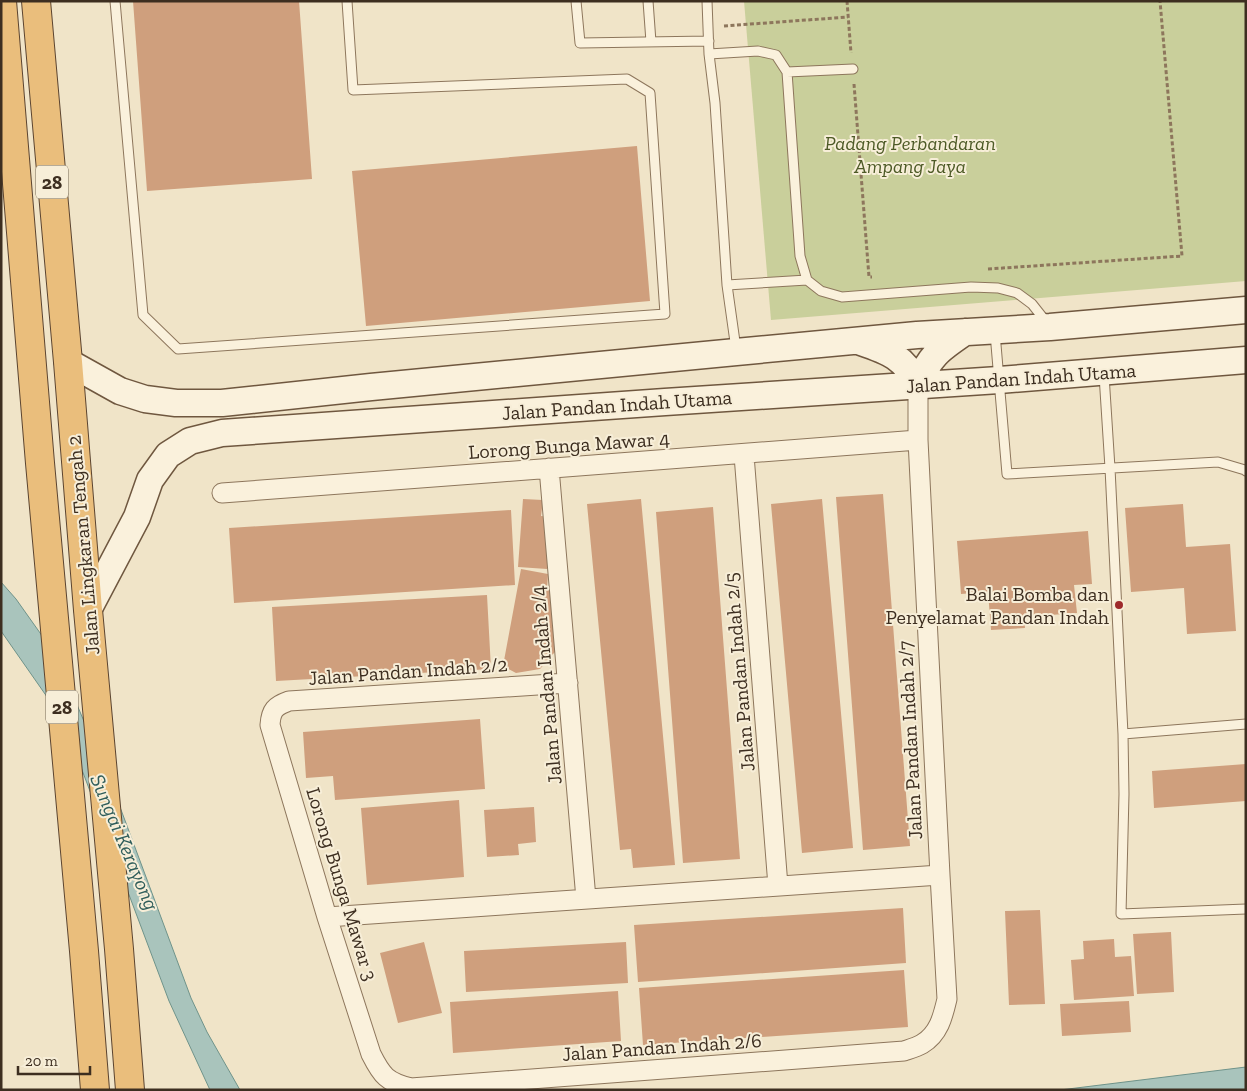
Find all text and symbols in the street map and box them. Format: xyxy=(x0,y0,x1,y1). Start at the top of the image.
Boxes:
park label: Padang Perbandaran Ampang Jaya xyxy=(824,131,996,178)
road number: 28 xyxy=(36,166,68,198)
street label: Jalan Pandan Indah Utama xyxy=(905,358,1137,398)
street label: Jalan Pandan Indah Utama xyxy=(501,385,733,425)
street label: Lorong Bunga Mawar 4 xyxy=(468,426,671,464)
street label: Jalan Lingkaran Tengah 2 xyxy=(61,434,105,656)
street label: Jalan Pandan Indah 2/5 xyxy=(718,572,760,772)
place label: Balai Bomba dan Penyelamat Pandan Indah xyxy=(885,582,1110,629)
street label: Jalan Pandan Indah 2/4 xyxy=(525,584,567,785)
marker: Balai Bomba dan Penyelamat Pandan Indah xyxy=(1113,599,1125,611)
street label: Jalan Pandan Indah 2/7 xyxy=(893,639,927,840)
street label: Jalan Pandan Indah 2/2 xyxy=(308,652,508,690)
road number: 28 xyxy=(46,690,78,724)
water label: Sungai Kerayong xyxy=(85,770,165,914)
street label: Lorong Bunga Mawar 3 xyxy=(301,784,383,984)
street label: Jalan Pandan Indah 2/6 xyxy=(561,1028,763,1066)
scale bar xyxy=(18,1044,90,1076)
text: 20 m xyxy=(25,1052,58,1070)

